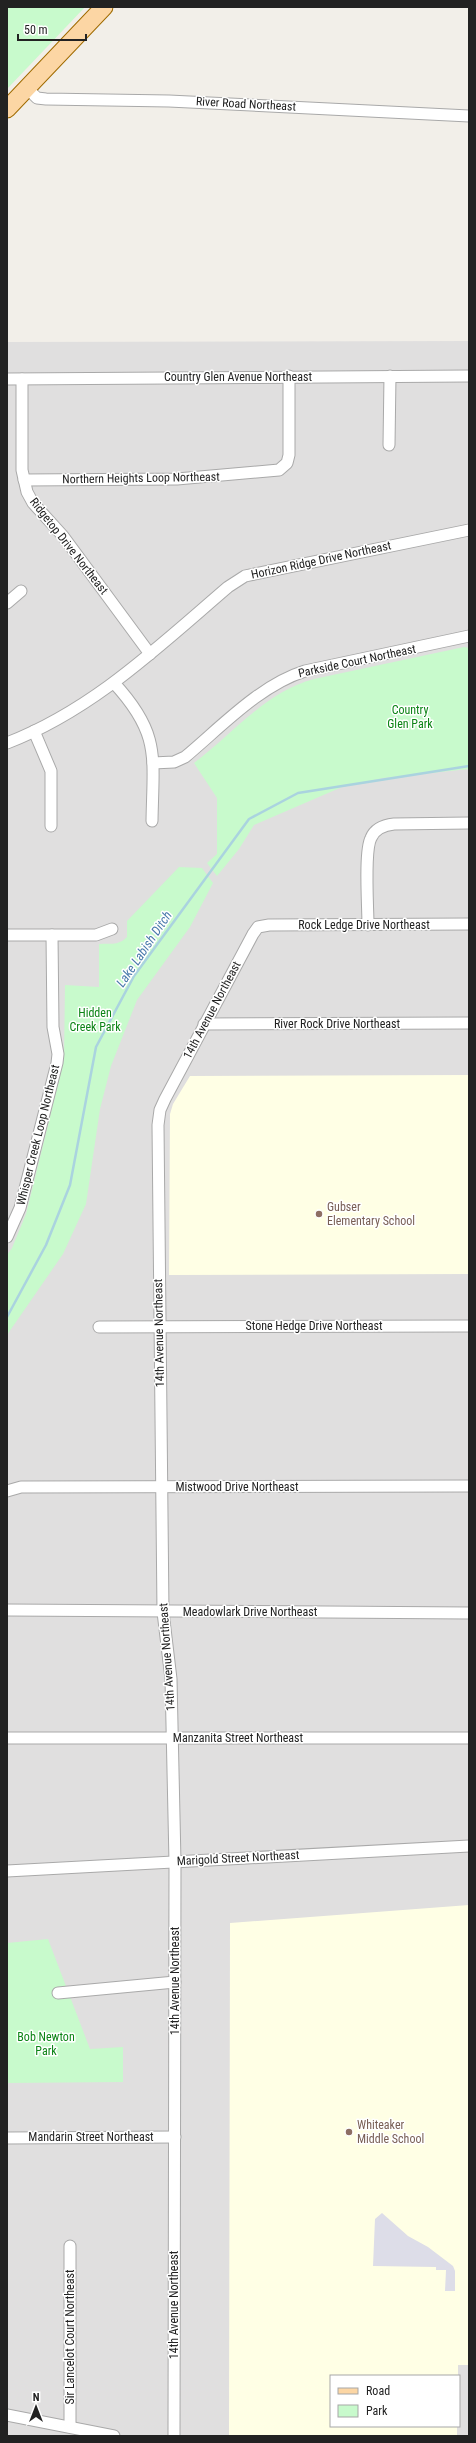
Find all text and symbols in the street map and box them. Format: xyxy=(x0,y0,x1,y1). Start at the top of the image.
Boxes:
scale bar xyxy=(18,16,86,42)
text: 50 m xyxy=(24,23,48,37)
street label: River Road Northeast xyxy=(196,94,297,114)
street label: Country Glen Avenue Northeast xyxy=(164,370,312,384)
street label: Northern Heights Loop Northeast xyxy=(62,470,220,486)
street label: Ridgetop Drive Northeast xyxy=(27,495,111,597)
street label: Horizon Ridge Drive Northeast xyxy=(250,538,393,582)
street label: Parkside Court Northeast xyxy=(297,642,418,680)
park label: Country Glen Park xyxy=(387,703,433,731)
water label: Lake Labish Ditch xyxy=(113,908,175,990)
street label: Rock Ledge Drive Northeast xyxy=(298,918,430,932)
street label: 14th Avenue Northeast xyxy=(180,958,244,1061)
park label: Hidden Creek Park xyxy=(69,1006,121,1034)
street label: River Rock Drive Northeast xyxy=(274,1017,401,1031)
street label: Whisper Creek Loop Northeast xyxy=(14,1063,62,1207)
place label: Gubser Elementary School xyxy=(327,1200,415,1228)
marker: Gubser Elementary School xyxy=(314,1209,324,1219)
street label: 14th Avenue Northeast xyxy=(151,1278,167,1387)
street label: Stone Hedge Drive Northeast xyxy=(245,1319,383,1333)
street label: Mistwood Drive Northeast xyxy=(175,1480,299,1494)
street label: 14th Avenue Northeast xyxy=(156,1602,178,1712)
street label: Meadowlark Drive Northeast xyxy=(183,1605,318,1619)
street label: Manzanita Street Northeast xyxy=(173,1731,304,1745)
street label: Marigold Street Northeast xyxy=(176,1848,300,1868)
street label: 14th Avenue Northeast xyxy=(168,1926,182,2035)
park label: Bob Newton Park xyxy=(17,2030,75,2058)
place label: Whiteaker Middle School xyxy=(357,2118,424,2146)
marker: Whiteaker Middle School xyxy=(344,2127,354,2137)
street label: Mandarin Street Northeast xyxy=(28,2130,154,2144)
street label: 14th Avenue Northeast xyxy=(167,2250,181,2359)
street label: Sir Lancelot Court Northeast xyxy=(63,2269,77,2404)
legend xyxy=(330,2375,460,2427)
text: Road xyxy=(366,2384,390,2398)
north arrow xyxy=(16,2387,56,2427)
text: N xyxy=(33,2391,40,2404)
text: Park xyxy=(366,2404,388,2418)

